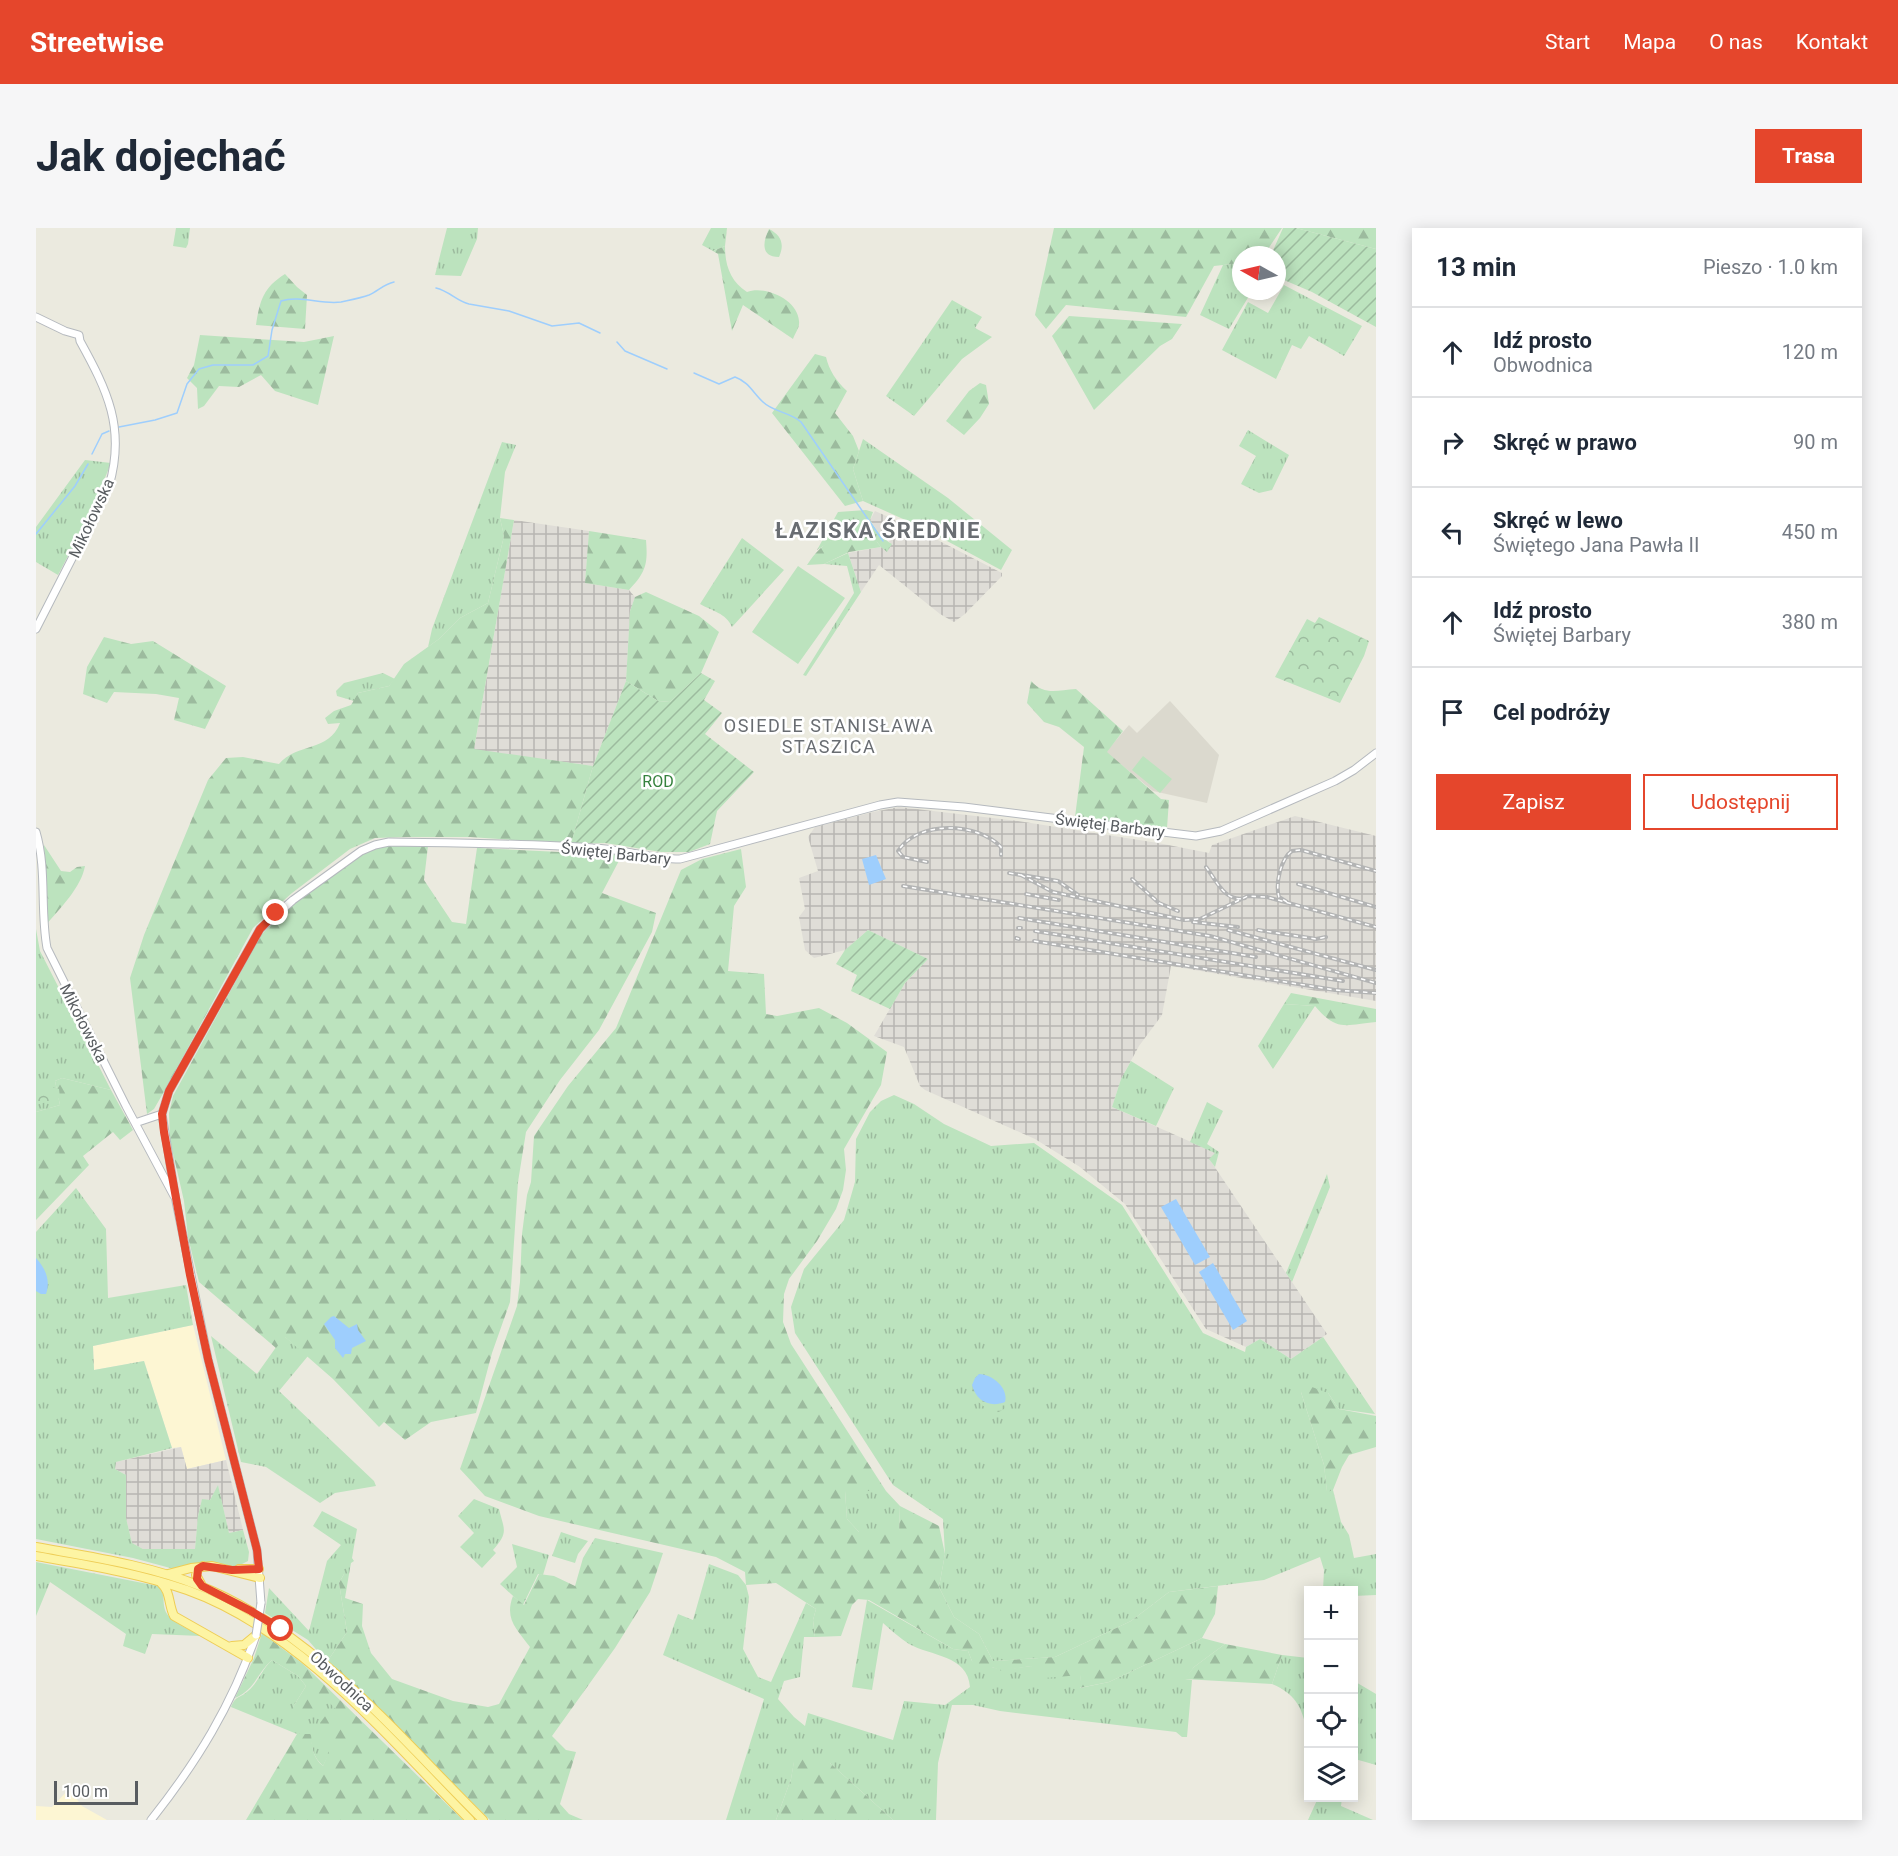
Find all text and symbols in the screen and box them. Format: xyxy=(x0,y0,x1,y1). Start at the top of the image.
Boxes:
text: Streetwise xyxy=(30,26,164,59)
text: Start xyxy=(1545,30,1590,54)
text: Mapa xyxy=(1623,30,1676,54)
text: O nas xyxy=(1709,30,1763,54)
text: Kontakt xyxy=(1796,30,1868,54)
button: Trasa xyxy=(1755,129,1862,183)
text: Jak dojechać xyxy=(36,132,286,181)
north arrow xyxy=(1232,246,1286,300)
text: 13 min xyxy=(1436,252,1516,282)
text: Pieszo · 1.0 km xyxy=(1703,255,1838,279)
text: Idź prosto xyxy=(1493,328,1592,353)
icon: ahead xyxy=(1436,336,1469,369)
text: 120 m xyxy=(1782,340,1838,364)
text: Obwodnica xyxy=(1493,353,1593,377)
icon: right xyxy=(1436,426,1469,459)
text: Skręć w prawo xyxy=(1493,430,1637,455)
text: 90 m xyxy=(1793,430,1838,454)
street label: Mikołowska xyxy=(65,475,118,561)
text: Skręć w lewo xyxy=(1493,508,1623,533)
icon: left xyxy=(1436,516,1469,549)
district label: ŁAZISKA ŚREDNIE xyxy=(775,517,981,543)
text: 450 m xyxy=(1782,520,1838,544)
text: Świętego Jana Pawła II xyxy=(1493,533,1699,557)
text: Idź prosto xyxy=(1493,598,1592,623)
icon: ahead xyxy=(1436,606,1469,639)
text: 380 m xyxy=(1782,610,1838,634)
text: Świętej Barbary xyxy=(1493,623,1631,647)
icon: arrive xyxy=(1436,696,1469,729)
text: Cel podróży xyxy=(1493,700,1610,725)
district label: OSIEDLE STANISŁAWA STASZICA xyxy=(724,715,934,757)
park label: ROD xyxy=(642,772,674,791)
button: Zapisz xyxy=(1436,774,1631,830)
button: Udostępnij xyxy=(1643,774,1838,830)
street label: Świętej Barbary xyxy=(1054,808,1166,842)
street label: Świętej Barbary xyxy=(560,837,672,869)
route end xyxy=(262,899,288,925)
street label: Mikołowska xyxy=(56,981,111,1066)
map controls xyxy=(1304,1586,1358,1802)
button: + xyxy=(1304,1586,1358,1640)
route start xyxy=(267,1615,293,1641)
button: − xyxy=(1304,1640,1358,1694)
street label: Obwodnica xyxy=(306,1647,377,1716)
button: locate xyxy=(1304,1694,1358,1748)
button: layers xyxy=(1304,1748,1358,1802)
scale bar xyxy=(54,1778,138,1806)
text: 100 m xyxy=(63,1782,108,1801)

